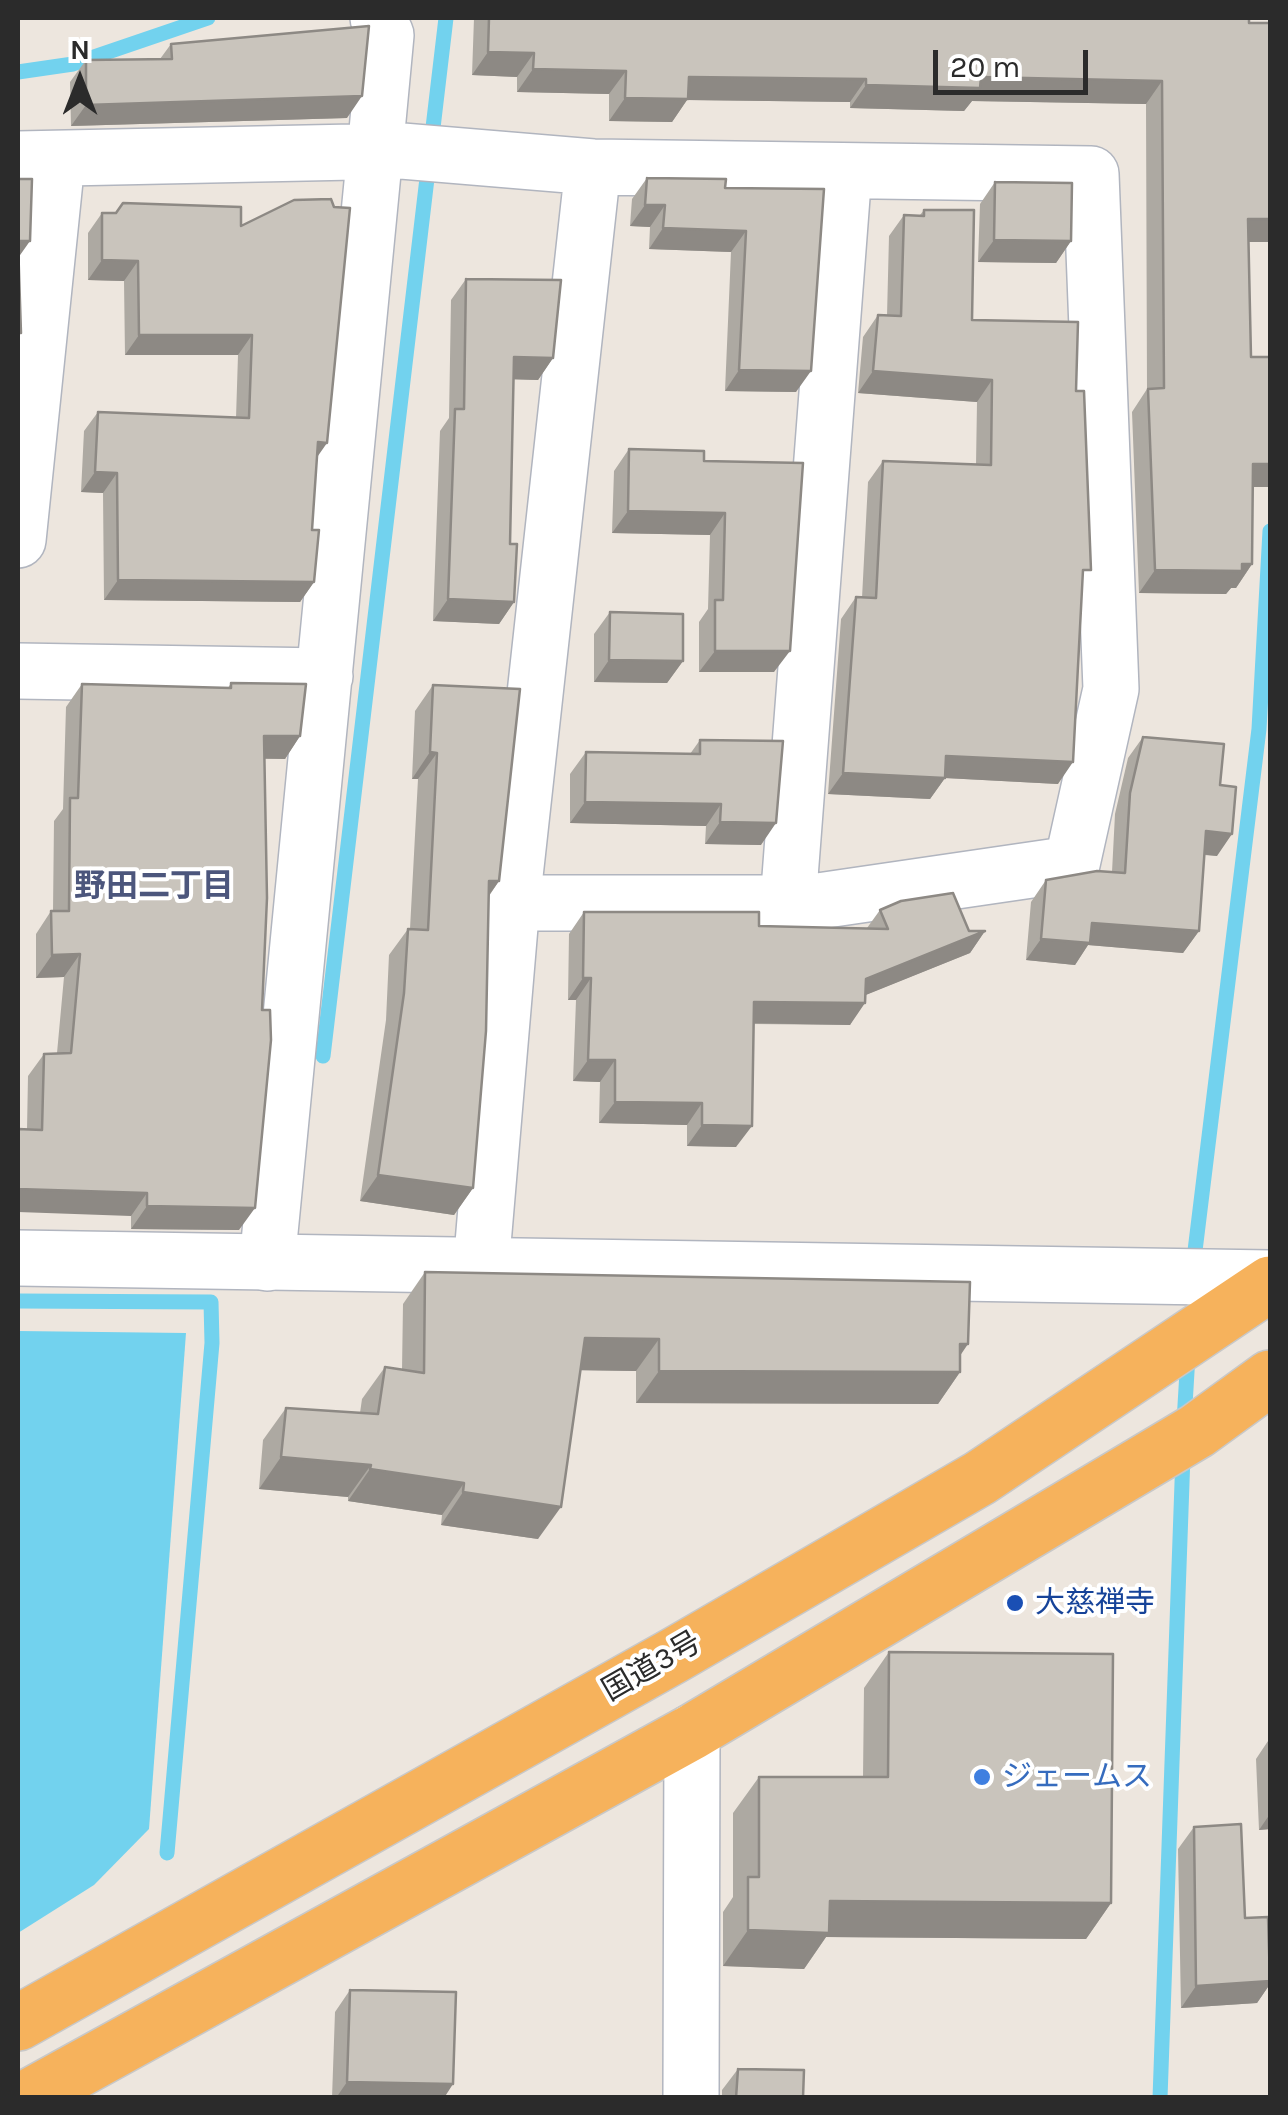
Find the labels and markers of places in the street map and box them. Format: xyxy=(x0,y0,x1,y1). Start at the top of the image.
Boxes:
place label: 大慈禅寺 xyxy=(1035,1585,1155,1621)
marker: 大慈禅寺 xyxy=(1004,1592,1026,1614)
place label: ジェームス xyxy=(1002,1759,1152,1795)
marker: ジェームス xyxy=(971,1766,993,1788)

